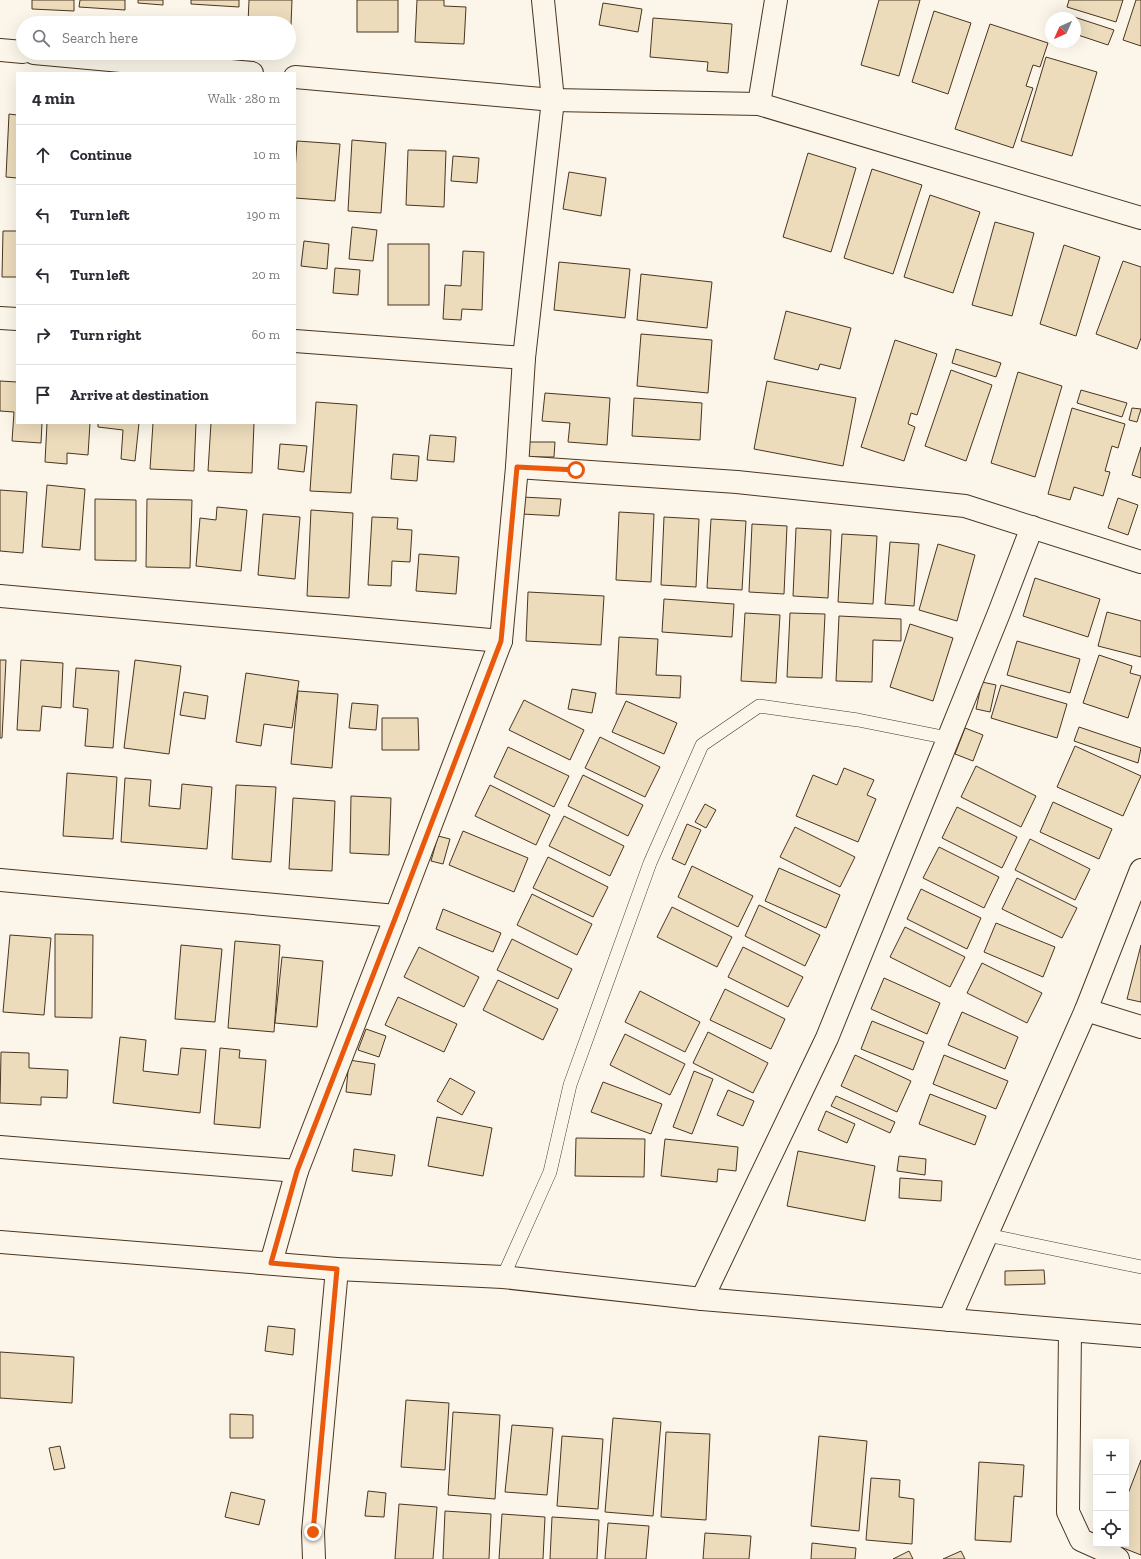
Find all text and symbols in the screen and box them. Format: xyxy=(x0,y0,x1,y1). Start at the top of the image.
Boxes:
north arrow xyxy=(1045,12,1081,48)
search box xyxy=(16,16,296,60)
icon: search xyxy=(30,27,52,49)
text: Search here xyxy=(62,29,138,47)
text: 4 min xyxy=(32,88,75,108)
text: Walk · 280 m xyxy=(208,91,280,106)
icon: ahead xyxy=(32,144,54,166)
text: Continue xyxy=(70,146,132,164)
text: 10 m xyxy=(253,147,280,162)
icon: left xyxy=(32,204,54,226)
text: Turn left xyxy=(70,206,130,224)
text: 190 m xyxy=(246,207,280,222)
icon: left xyxy=(32,264,54,286)
text: Turn left xyxy=(70,266,130,284)
text: 20 m xyxy=(252,267,280,282)
icon: right xyxy=(32,324,54,346)
text: Turn right xyxy=(70,326,141,344)
text: 60 m xyxy=(251,327,280,342)
icon: arrive xyxy=(32,384,54,406)
text: Arrive at destination xyxy=(70,386,209,404)
route start xyxy=(567,461,585,479)
map controls xyxy=(1093,1439,1129,1547)
button: + xyxy=(1093,1439,1129,1475)
button: − xyxy=(1093,1475,1129,1511)
button: locate xyxy=(1093,1511,1129,1547)
route end xyxy=(304,1523,322,1541)

